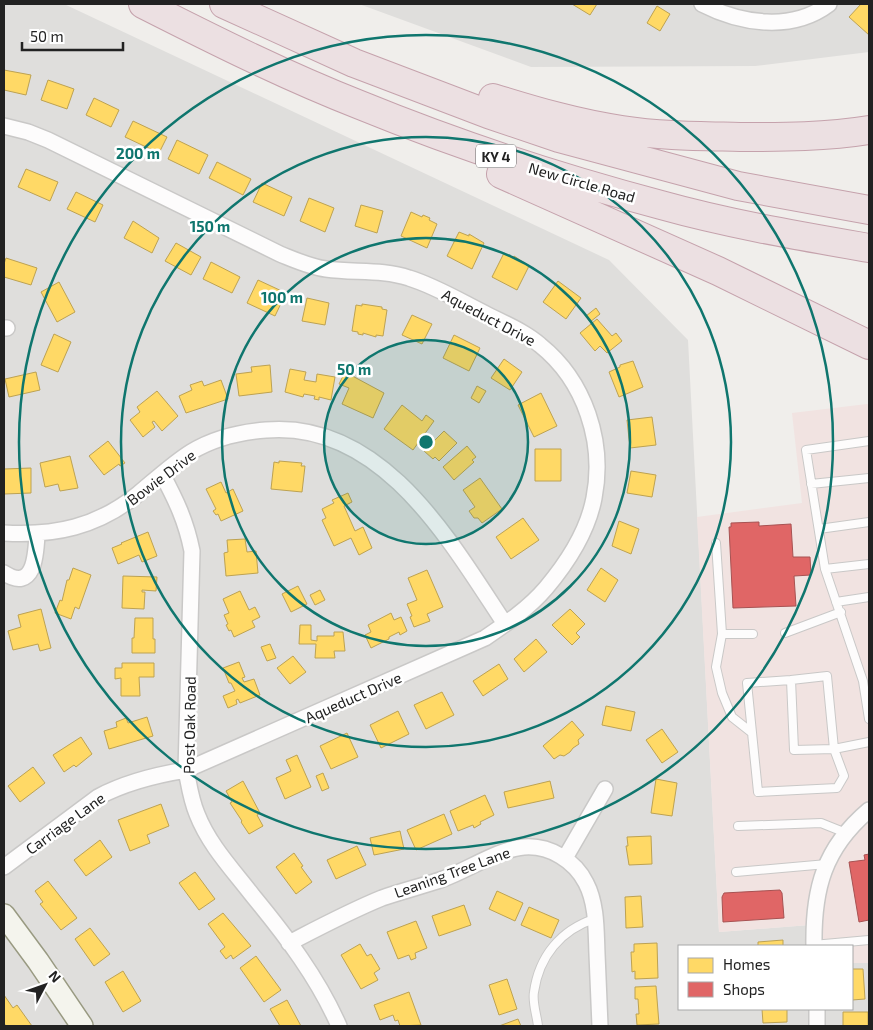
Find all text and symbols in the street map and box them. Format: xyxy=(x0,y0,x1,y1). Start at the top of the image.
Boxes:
scale bar xyxy=(22,20,124,52)
text: 50 m xyxy=(30,27,64,45)
text: 200 m xyxy=(116,144,160,162)
road number: KY 4 xyxy=(476,144,516,168)
street label: New Circle Road xyxy=(527,158,637,206)
text: 150 m xyxy=(190,217,230,235)
street label: Aqueduct Drive xyxy=(439,285,539,349)
text: 100 m xyxy=(261,288,303,306)
text: 50 m xyxy=(337,360,371,378)
centre of rings xyxy=(417,433,435,451)
street label: Bowie Drive xyxy=(123,445,199,509)
street label: Aqueduct Drive xyxy=(302,668,404,726)
street label: Post Oak Road xyxy=(179,676,199,774)
street label: Carriage Lane xyxy=(22,788,108,858)
street label: Leaning Tree Lane xyxy=(392,843,512,901)
legend xyxy=(678,945,853,1010)
text: Homes xyxy=(723,955,770,973)
north arrow xyxy=(20,960,70,1010)
text: N xyxy=(45,967,65,986)
text: Shops xyxy=(723,980,765,998)

